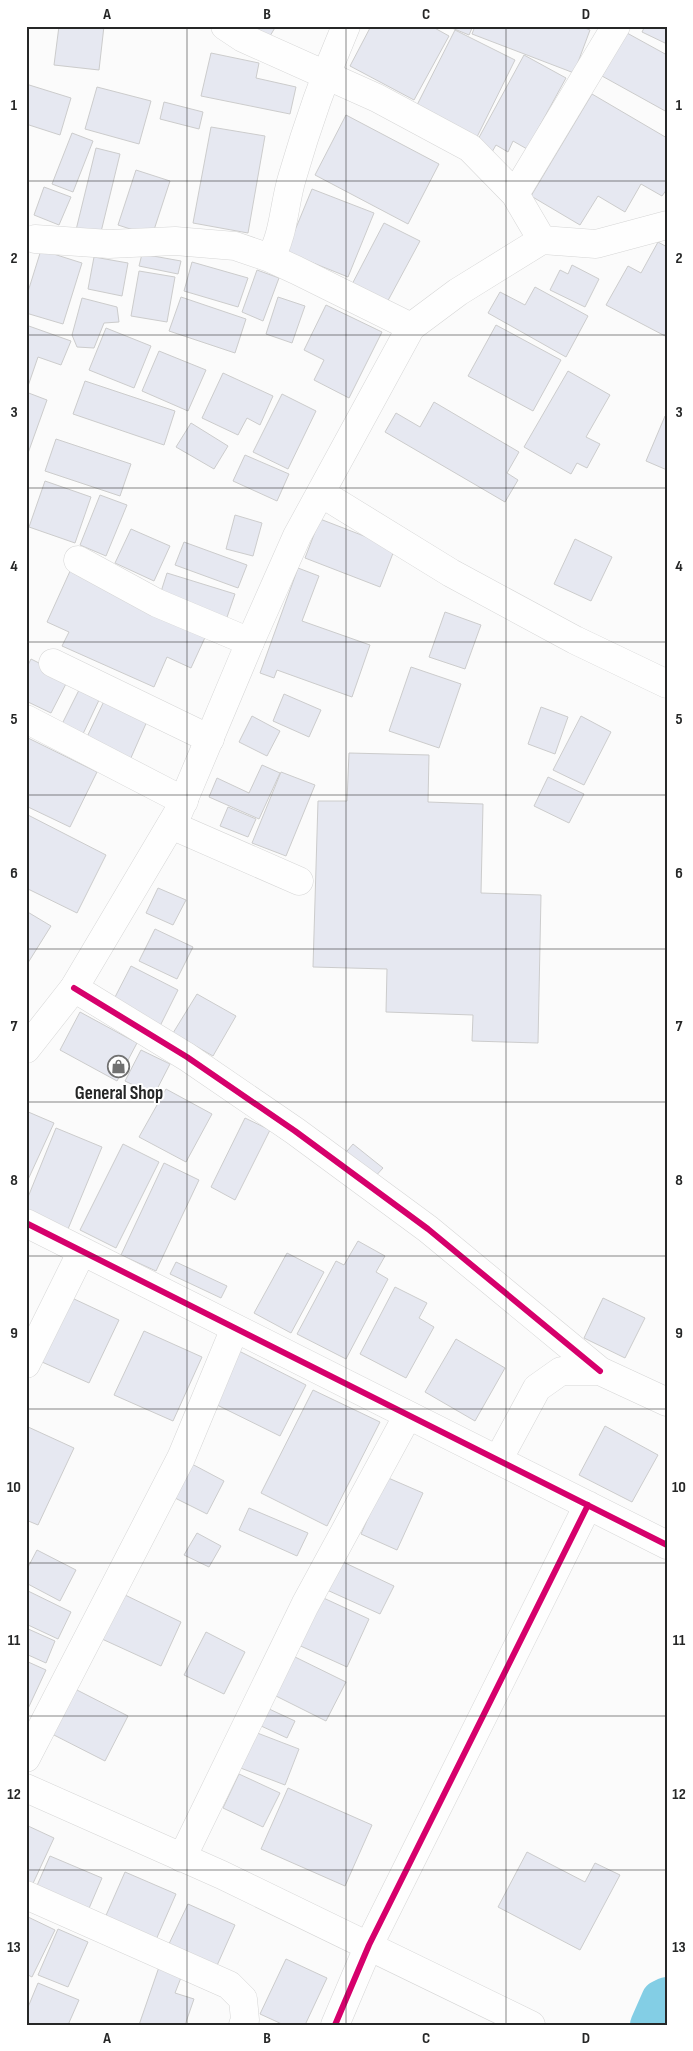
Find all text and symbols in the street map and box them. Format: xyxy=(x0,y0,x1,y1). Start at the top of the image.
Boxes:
text: A xyxy=(102,5,111,24)
text: B xyxy=(263,5,271,24)
text: C xyxy=(422,5,430,24)
text: D xyxy=(582,5,590,24)
text: 1 xyxy=(11,96,18,115)
text: 1 xyxy=(676,96,683,115)
text: 2 xyxy=(10,249,18,268)
text: 2 xyxy=(675,249,683,268)
text: 3 xyxy=(10,403,18,422)
text: 3 xyxy=(675,403,683,422)
text: 4 xyxy=(10,557,18,576)
text: 4 xyxy=(675,557,683,576)
text: 5 xyxy=(10,710,18,729)
text: 5 xyxy=(675,710,683,729)
text: 6 xyxy=(10,864,18,883)
text: 6 xyxy=(675,864,683,883)
text: 7 xyxy=(11,1017,18,1036)
text: 7 xyxy=(676,1017,683,1036)
shop icon: General Shop xyxy=(107,1055,131,1079)
place label: General Shop xyxy=(75,1082,163,1105)
text: 8 xyxy=(10,1171,18,1190)
text: 8 xyxy=(675,1171,683,1190)
text: 9 xyxy=(10,1324,18,1343)
text: 9 xyxy=(675,1324,683,1343)
text: 10 xyxy=(7,1478,21,1497)
text: 10 xyxy=(672,1478,686,1497)
text: 11 xyxy=(8,1631,21,1650)
text: 11 xyxy=(673,1631,686,1650)
text: 12 xyxy=(7,1785,21,1804)
text: 12 xyxy=(672,1785,686,1804)
text: 13 xyxy=(7,1938,21,1957)
text: 13 xyxy=(672,1938,686,1957)
text: A xyxy=(102,2029,111,2048)
text: B xyxy=(263,2029,271,2048)
text: C xyxy=(422,2029,430,2048)
text: D xyxy=(582,2029,590,2048)

